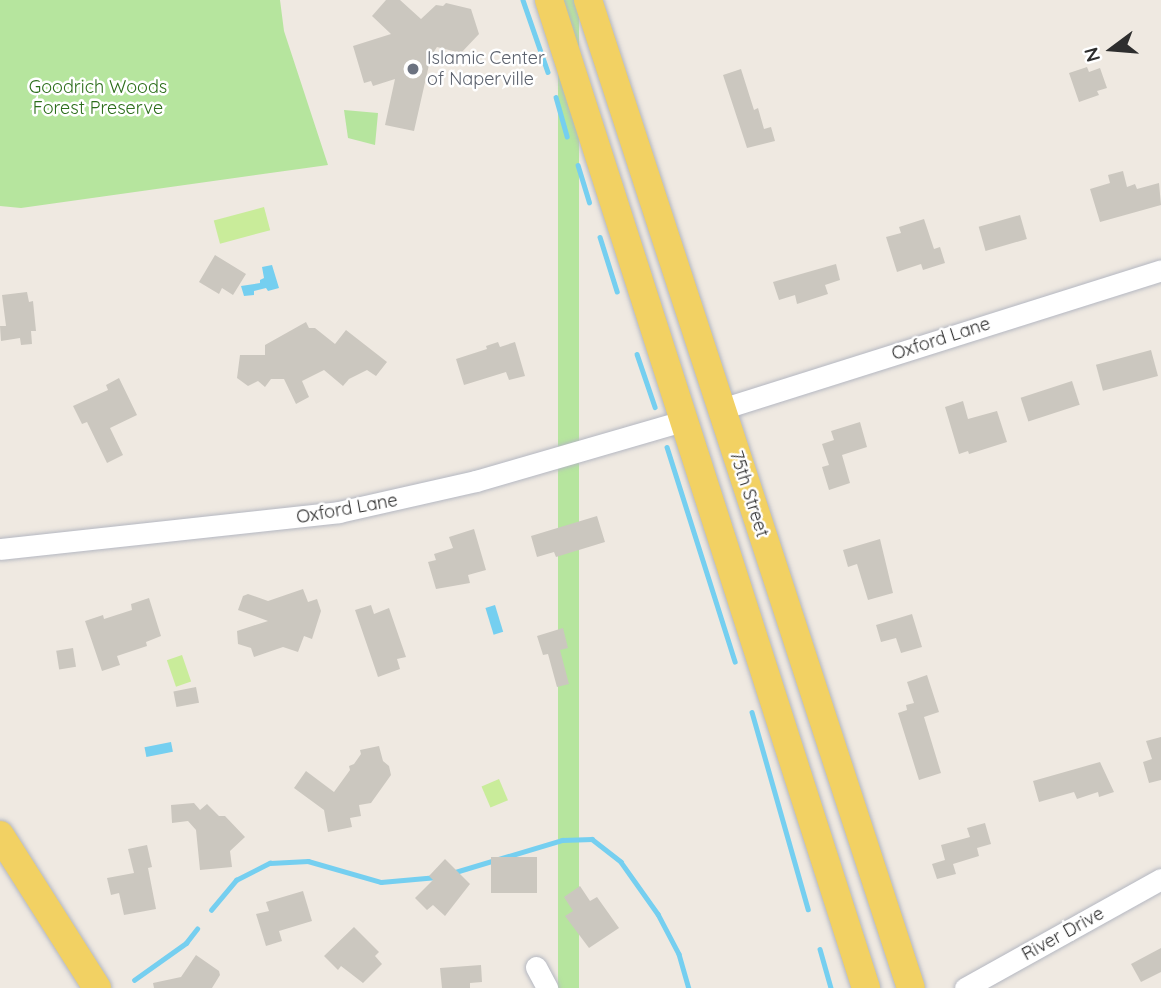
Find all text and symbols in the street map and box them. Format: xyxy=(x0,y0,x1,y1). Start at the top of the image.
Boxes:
north arrow xyxy=(1077,14,1147,84)
text: N xyxy=(1078,45,1105,65)
place label: Islamic Center of Naperville xyxy=(427,48,545,90)
marker: Islamic Center of Naperville xyxy=(405,61,421,77)
park label: Goodrich Woods Forest Preserve xyxy=(29,77,167,119)
street label: Oxford Lane xyxy=(889,313,993,365)
street label: 75th Street xyxy=(725,448,773,540)
street label: Oxford Lane xyxy=(295,489,399,529)
street label: River Drive xyxy=(1018,903,1108,965)

